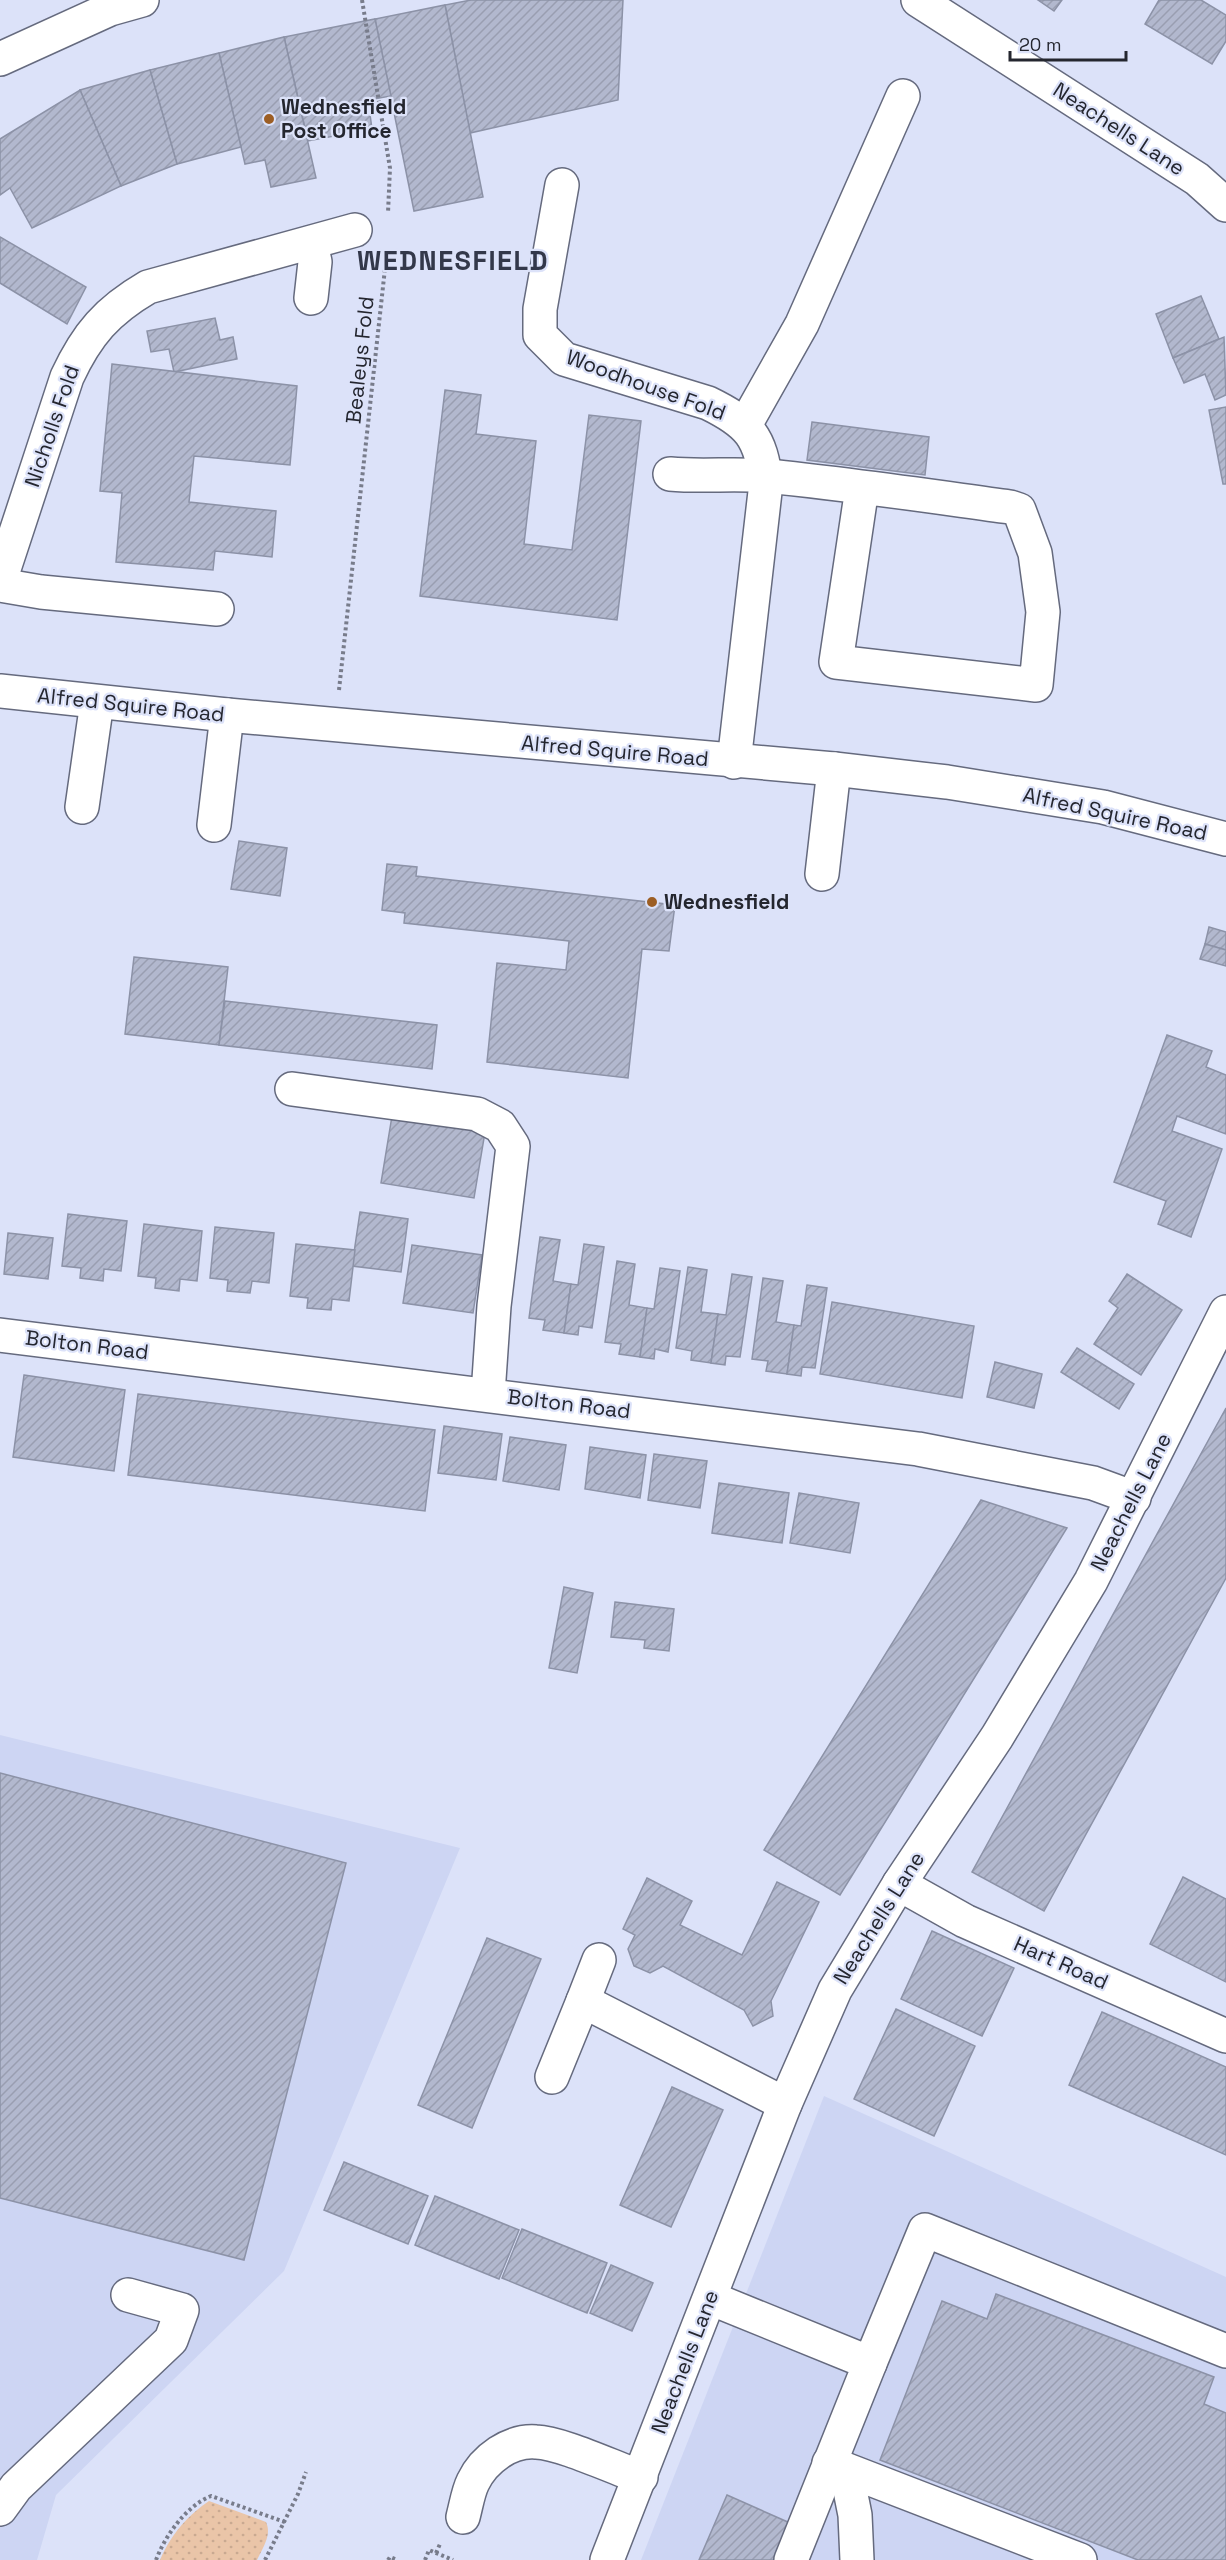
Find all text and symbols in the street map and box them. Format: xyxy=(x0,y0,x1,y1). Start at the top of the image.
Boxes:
scale bar xyxy=(1010,24,1126,62)
text: 20 m xyxy=(1019,33,1062,56)
street label: Neachells Lane xyxy=(1048,76,1190,181)
place label: Wednesfield Post Office xyxy=(281,93,406,144)
marker: Wednesfield Post Office xyxy=(262,112,276,126)
district label: WEDNESFIELD xyxy=(357,243,549,278)
street label: Bealeys Fold xyxy=(339,295,380,425)
street label: Woodhouse Fold xyxy=(563,343,730,426)
street label: Nicholls Fold xyxy=(18,361,85,490)
street label: Alfred Squire Road xyxy=(36,681,226,728)
street label: Alfred Squire Road xyxy=(520,729,710,772)
street label: Alfred Squire Road xyxy=(1020,781,1210,846)
place label: Wednesfield xyxy=(664,888,789,915)
marker: Wednesfield xyxy=(645,895,659,909)
street label: Bolton Road xyxy=(24,1324,150,1365)
street label: Bolton Road xyxy=(506,1383,632,1424)
street label: Neachells Lane xyxy=(1084,1428,1177,1575)
street label: Neachells Lane xyxy=(827,1846,930,1989)
street label: Hart Road xyxy=(1010,1930,1113,1995)
street label: Neachells Lane xyxy=(645,2286,724,2437)

